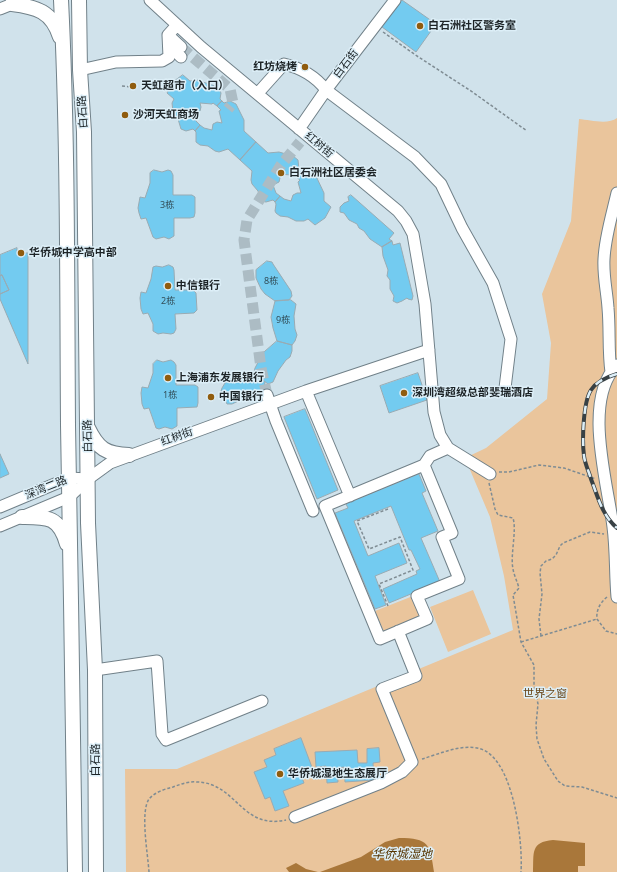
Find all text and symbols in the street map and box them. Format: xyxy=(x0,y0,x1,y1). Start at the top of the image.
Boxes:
place label: 白石洲社区警务室 xyxy=(428,19,516,33)
marker: 白石洲社区警务室 xyxy=(415,21,425,31)
street label: 白石街 xyxy=(331,47,361,81)
place label: 红坊烧烤 xyxy=(253,60,297,74)
marker: 红坊烧烤 xyxy=(300,62,310,72)
place label: 天虹超市（入口） xyxy=(141,79,229,93)
marker: 天虹超市（入口） xyxy=(128,81,138,91)
street label: 白石路 xyxy=(75,95,91,129)
place label: 沙河天虹商场 xyxy=(133,108,199,122)
marker: 沙河天虹商场 xyxy=(120,110,130,120)
street label: 红树街 xyxy=(302,129,336,161)
place label: 白石洲社区居委会 xyxy=(289,166,377,180)
marker: 白石洲社区居委会 xyxy=(276,168,286,178)
house number: 3栋 xyxy=(160,200,174,210)
place label: 华侨城中学高中部 xyxy=(29,246,117,260)
marker: 华侨城中学高中部 xyxy=(16,248,26,258)
house number: 8栋 xyxy=(264,276,278,286)
place label: 中信银行 xyxy=(176,279,220,293)
marker: 中信银行 xyxy=(163,281,173,291)
house number: 2栋 xyxy=(161,296,175,306)
house number: 9栋 xyxy=(276,315,290,325)
place label: 上海浦东发展银行 xyxy=(176,371,264,385)
marker: 上海浦东发展银行 xyxy=(163,373,173,383)
place label: 深圳湾超级总部斐瑞酒店 xyxy=(412,386,533,400)
marker: 深圳湾超级总部斐瑞酒店 xyxy=(399,388,409,398)
house number: 1栋 xyxy=(163,390,177,400)
place label: 中国银行 xyxy=(219,390,263,404)
marker: 中国银行 xyxy=(206,392,216,402)
street label: 白石路 xyxy=(81,419,95,453)
street label: 红树街 xyxy=(159,425,195,449)
street label: 深湾二路 xyxy=(23,474,69,502)
park label: 世界之窗 xyxy=(523,687,567,701)
street label: 白石路 xyxy=(89,744,103,776)
place label: 华侨城湿地生态展厅 xyxy=(288,767,387,781)
marker: 华侨城湿地生态展厅 xyxy=(275,769,285,779)
water label: 华侨城湿地 xyxy=(372,848,432,862)

